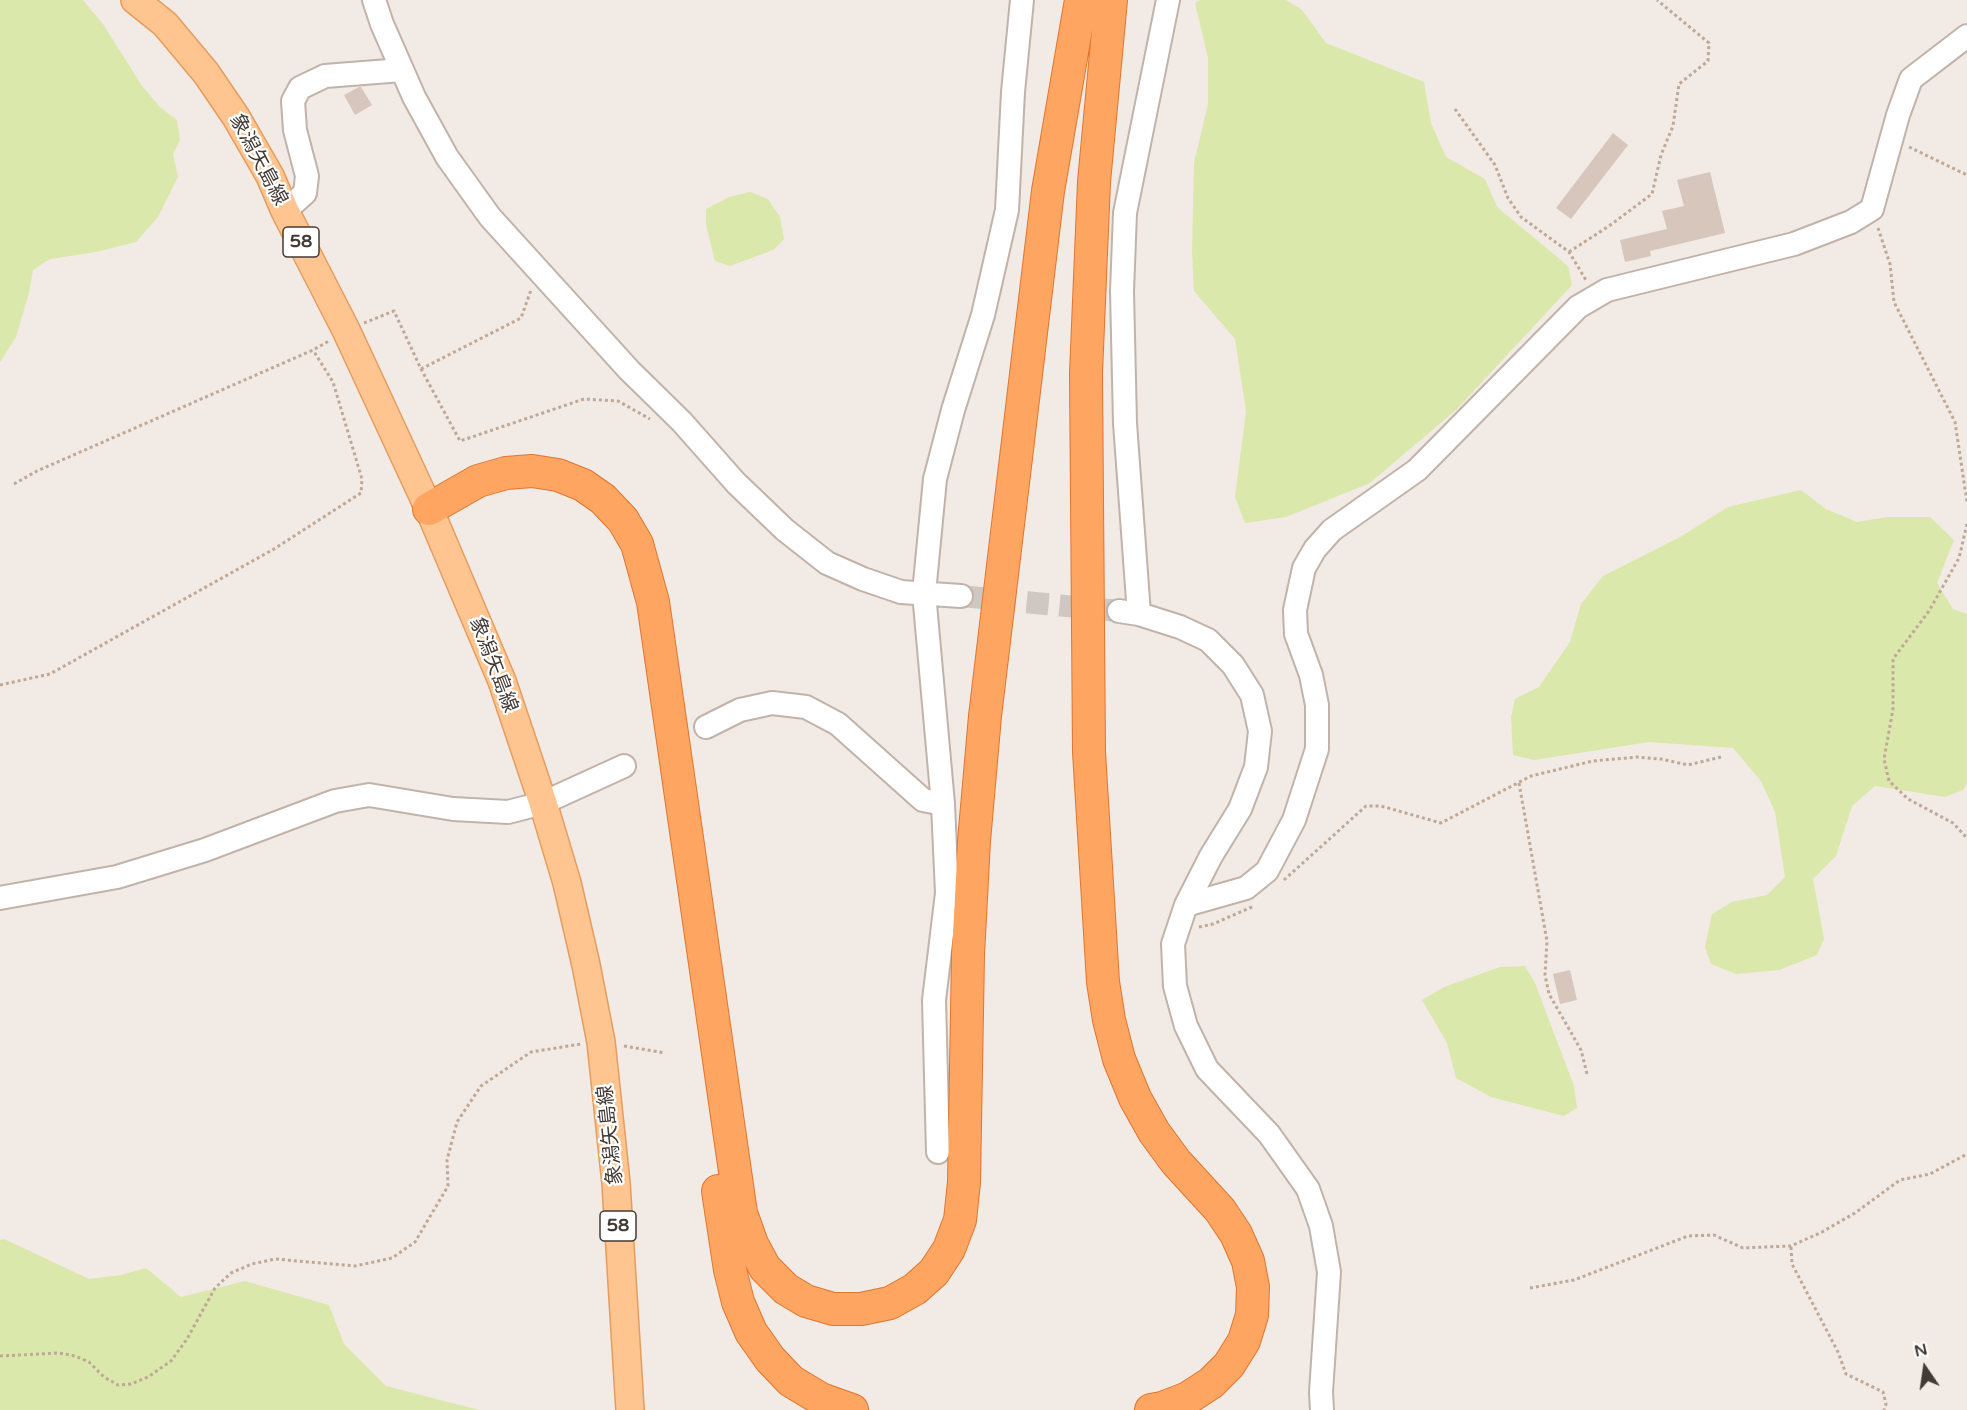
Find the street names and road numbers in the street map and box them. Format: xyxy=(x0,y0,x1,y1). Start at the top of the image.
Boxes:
street label: 象潟矢島線 xyxy=(224,110,292,210)
road number: 58 xyxy=(283,227,319,257)
street label: 象潟矢島線 xyxy=(464,614,522,716)
street label: 象潟矢島線 xyxy=(594,1084,628,1186)
road number: 58 xyxy=(600,1211,636,1241)

